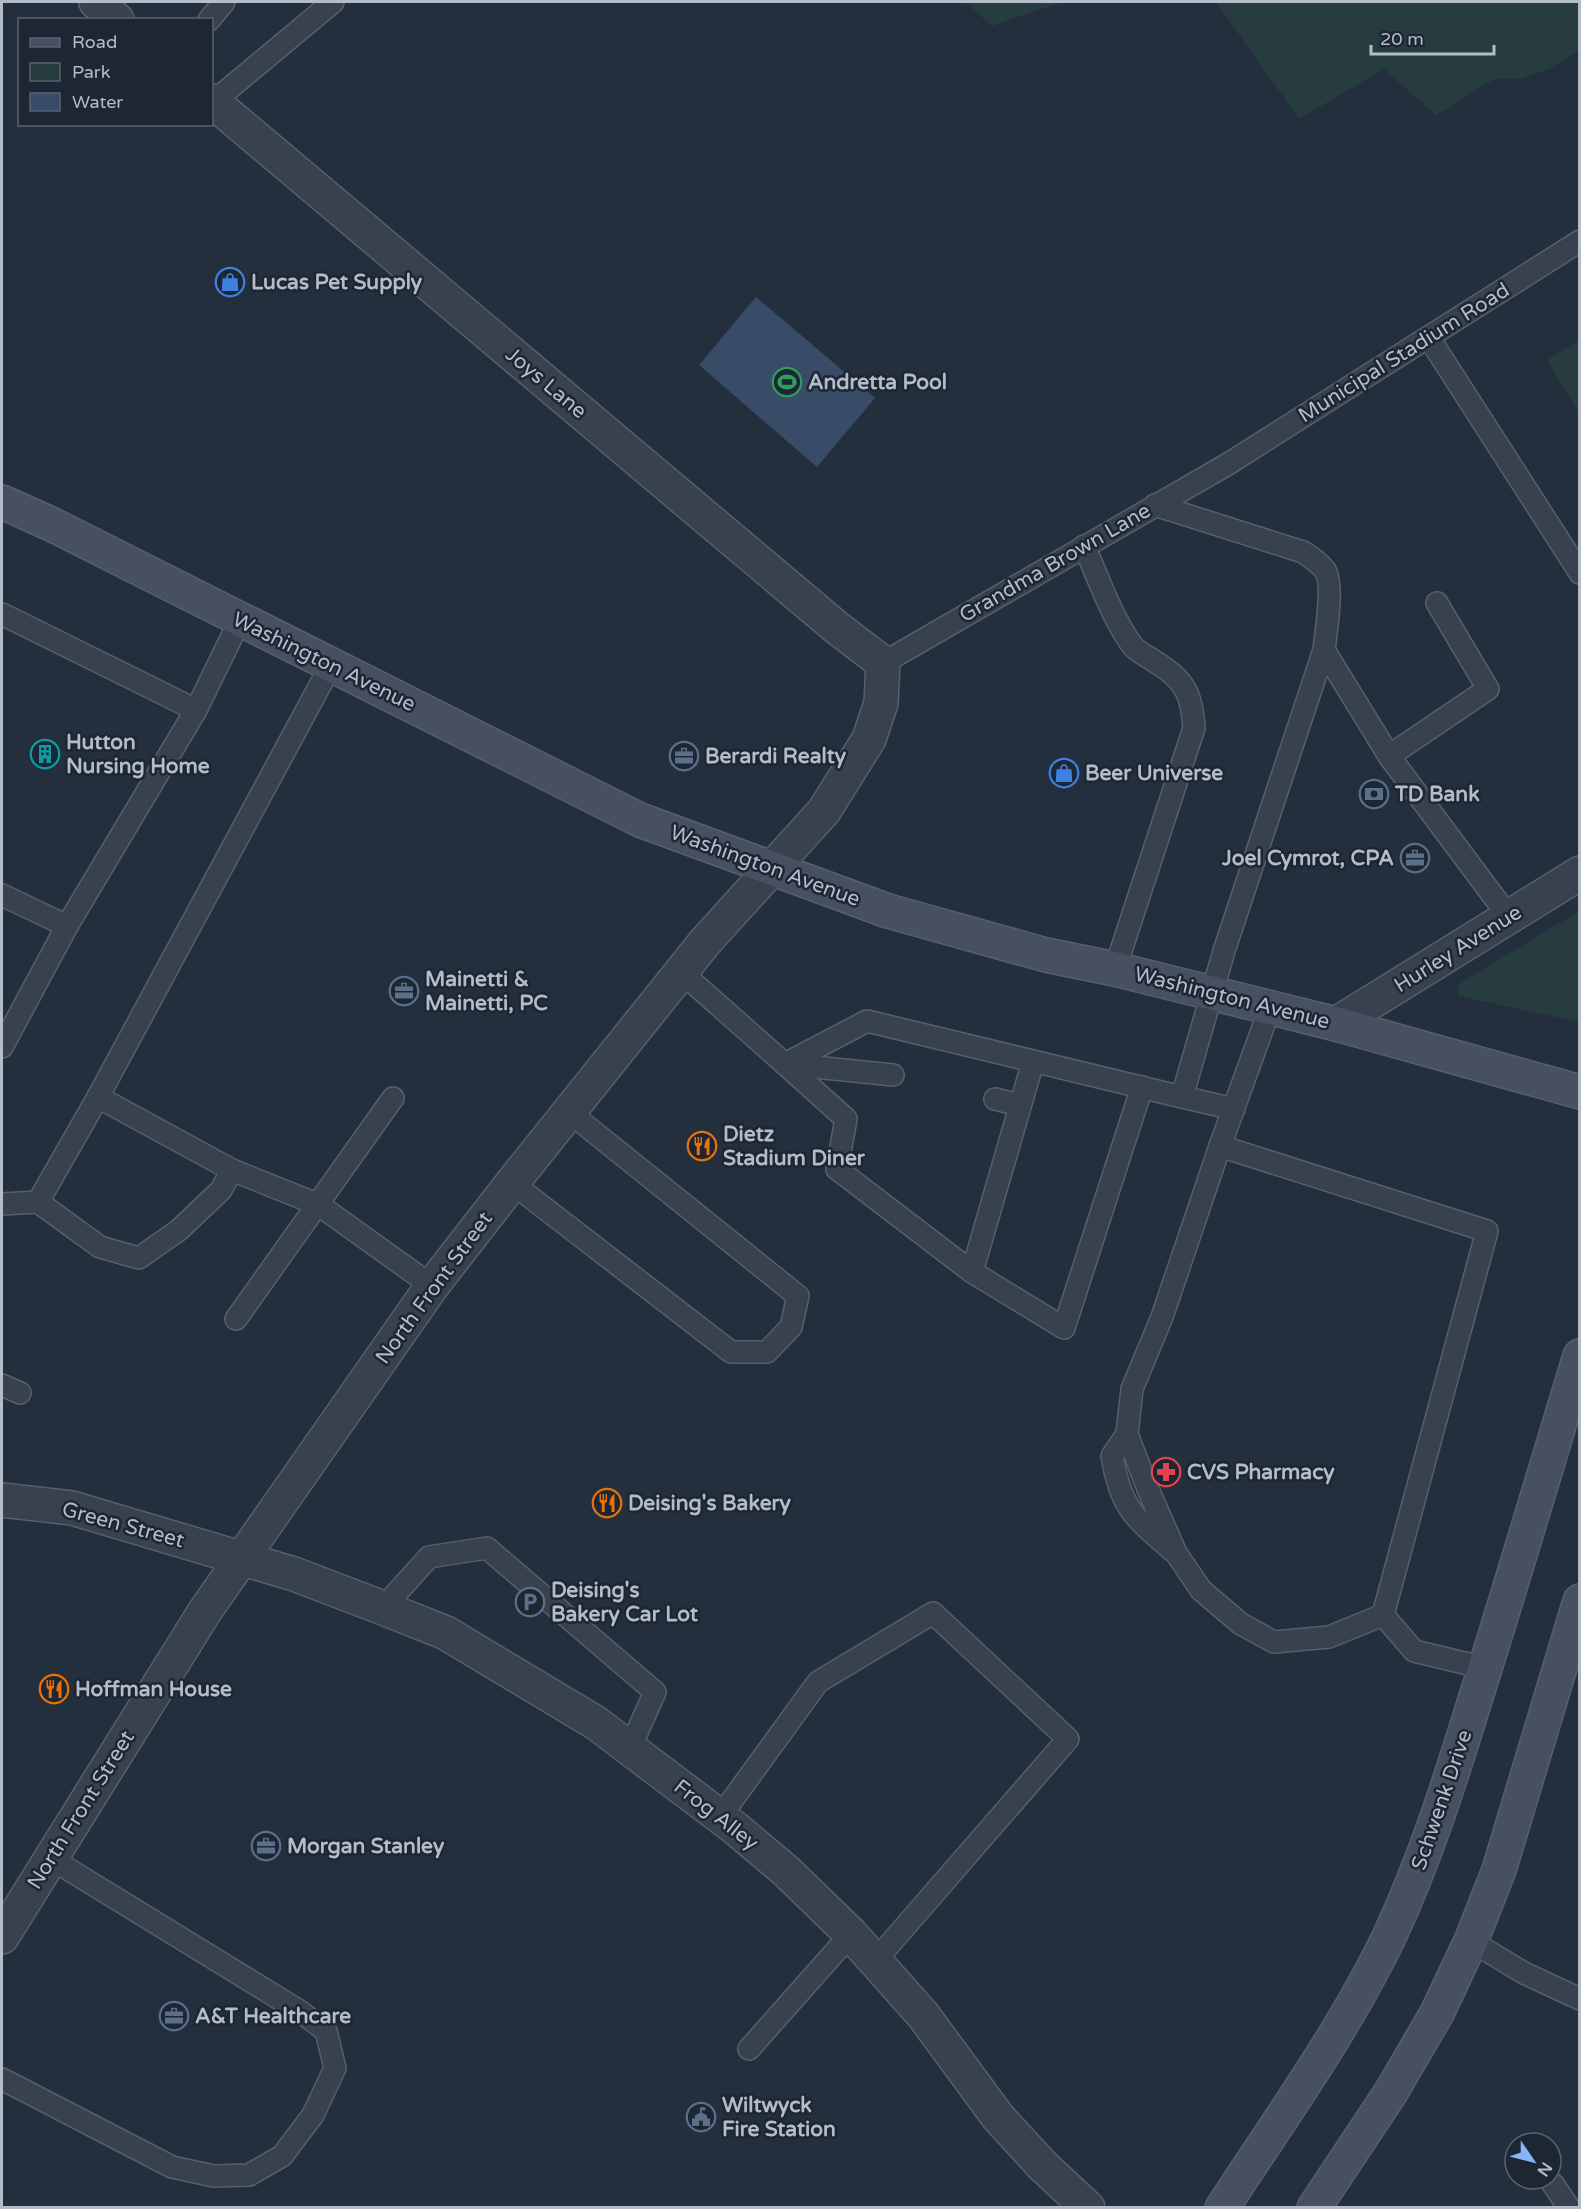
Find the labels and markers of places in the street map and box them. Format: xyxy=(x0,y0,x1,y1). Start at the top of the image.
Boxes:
shop icon: Lucas Pet Supply xyxy=(214,266,246,298)
place label: Lucas Pet Supply xyxy=(251,270,423,295)
sports icon: Andretta Pool xyxy=(771,366,803,398)
place label: Andretta Pool xyxy=(808,370,947,395)
place label: Hutton Nursing Home xyxy=(66,730,210,779)
building icon: Hutton Nursing Home xyxy=(29,738,61,770)
office icon: Berardi Realty xyxy=(668,740,700,772)
place label: Berardi Realty xyxy=(705,744,847,769)
shop icon: Beer Universe xyxy=(1048,757,1080,789)
place label: Beer Universe xyxy=(1085,761,1223,786)
bank icon: TD Bank xyxy=(1358,778,1390,810)
place label: TD Bank xyxy=(1394,782,1480,807)
office icon: Joel Cymrot, CPA xyxy=(1399,842,1431,874)
place label: Joel Cymrot, CPA xyxy=(1221,846,1394,871)
place label: Mainetti & Mainetti, PC xyxy=(425,967,548,1016)
office icon: Mainetti & Mainetti, PC xyxy=(388,975,420,1007)
place label: Dietz Stadium Diner xyxy=(723,1122,866,1171)
restaurant icon: Dietz Stadium Diner xyxy=(686,1130,718,1162)
pharmacy icon: CVS Pharmacy xyxy=(1150,1456,1182,1488)
place label: CVS Pharmacy xyxy=(1187,1460,1335,1485)
restaurant icon: Deising's Bakery xyxy=(591,1487,623,1519)
place label: Deising's Bakery xyxy=(628,1491,792,1516)
place label: Deising's Bakery Car Lot xyxy=(551,1578,698,1627)
parking icon: Deising's Bakery Car Lot xyxy=(514,1586,546,1618)
restaurant icon: Hoffman House xyxy=(38,1673,70,1705)
place label: Hoffman House xyxy=(75,1677,232,1702)
office icon: Morgan Stanley xyxy=(250,1830,282,1862)
place label: Morgan Stanley xyxy=(287,1834,445,1859)
office icon: A&T Healthcare xyxy=(158,2000,190,2032)
place label: A&T Healthcare xyxy=(195,2004,351,2029)
place label: Wiltwyck Fire Station xyxy=(722,2093,836,2142)
public building icon: Wiltwyck Fire Station xyxy=(685,2101,717,2133)

